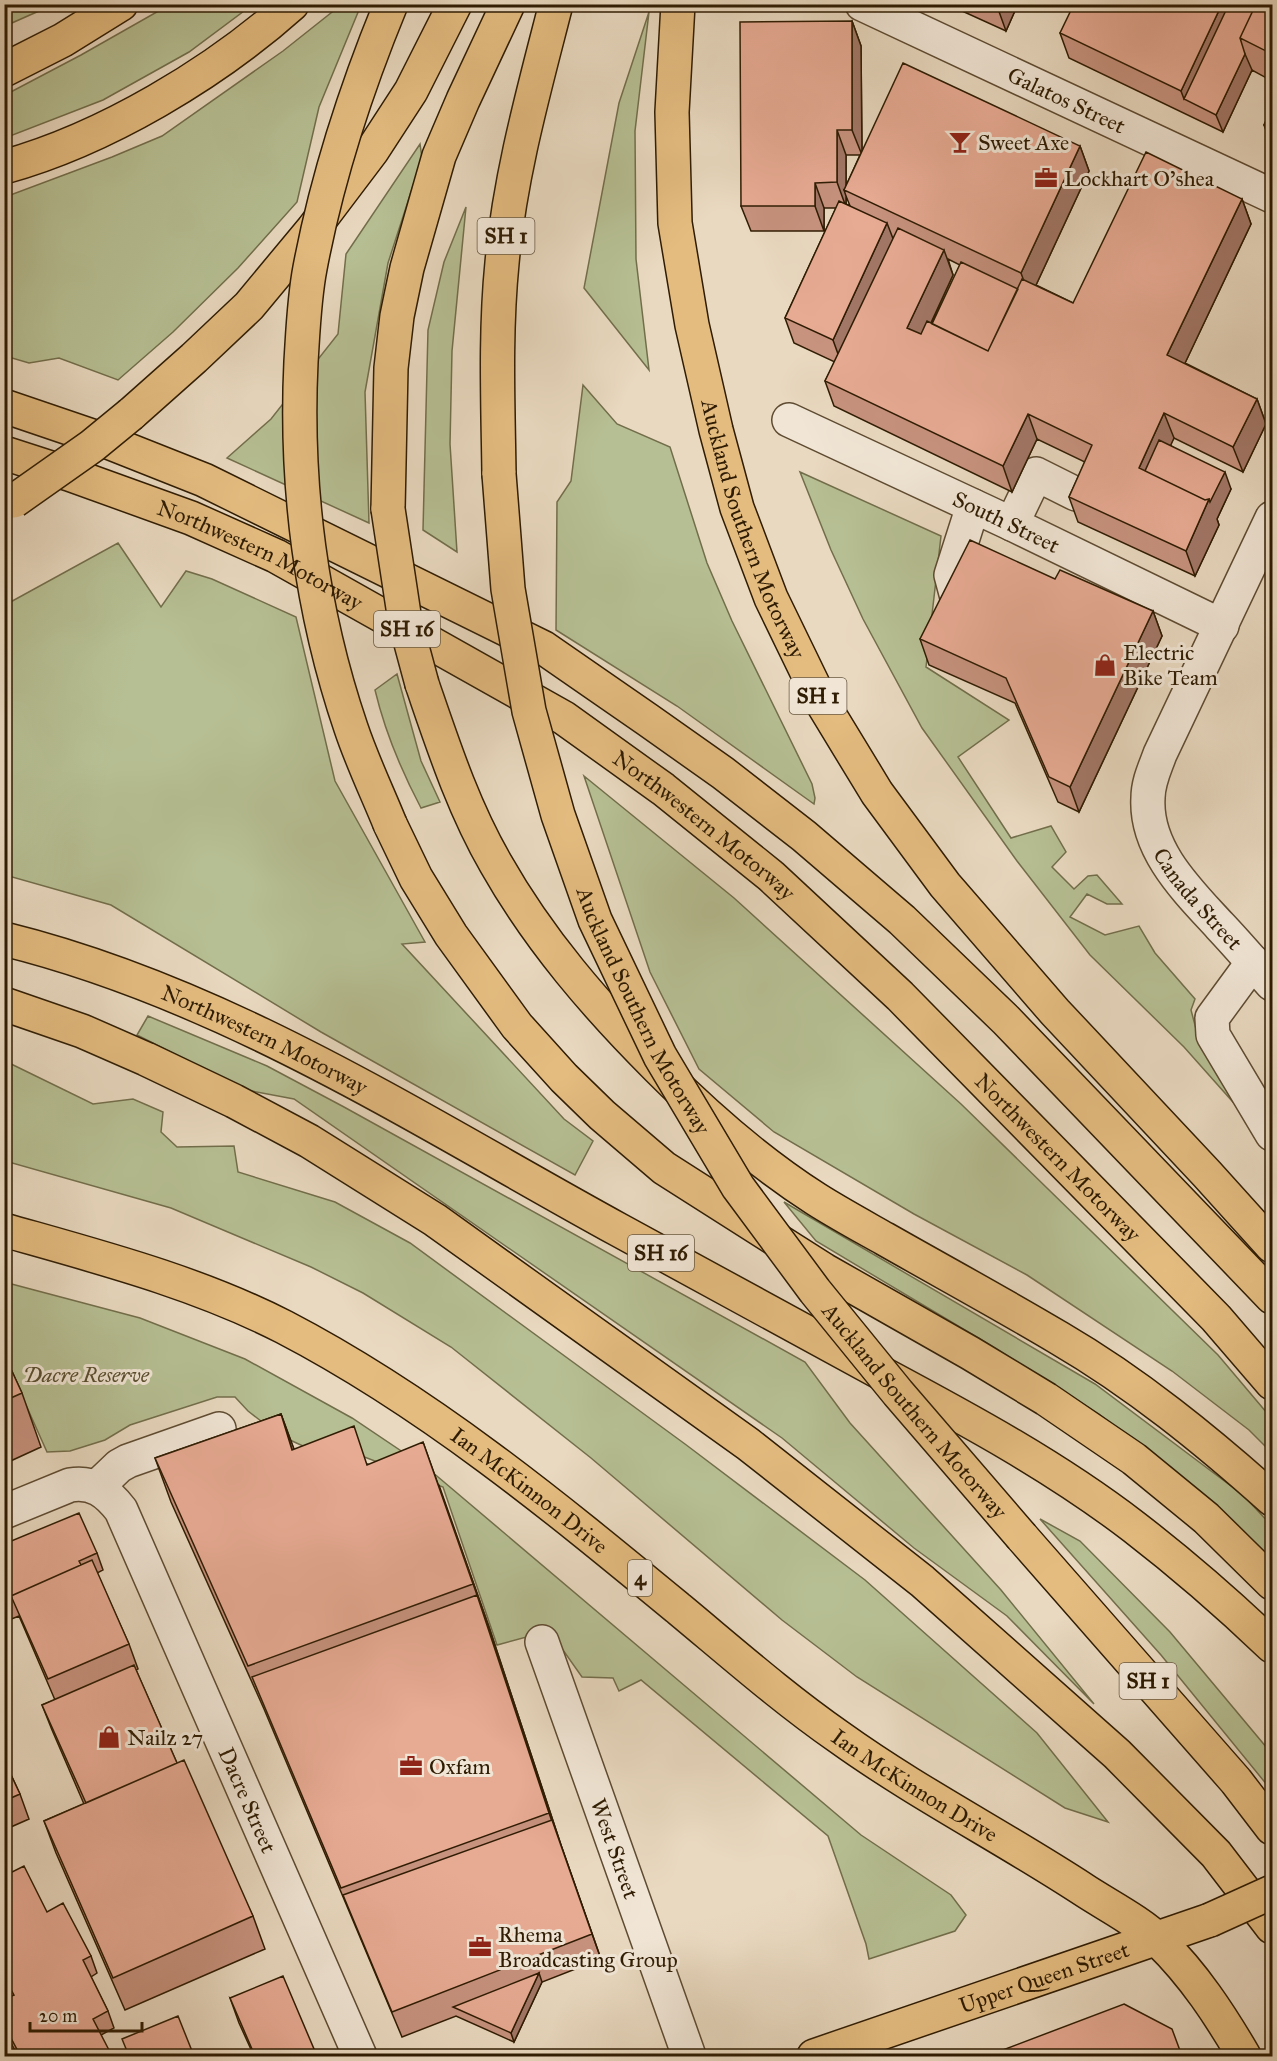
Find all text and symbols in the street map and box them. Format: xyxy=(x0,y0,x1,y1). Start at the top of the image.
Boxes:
street label: Galatos Street xyxy=(1003,61,1130,139)
bar icon: Sweet Axe xyxy=(947,129,973,155)
place label: Sweet Axe xyxy=(978,129,1069,156)
office icon: Lockhart O'shea xyxy=(1033,165,1059,191)
place label: Lockhart O'shea xyxy=(1064,165,1215,192)
road number: SH 1 xyxy=(478,218,534,254)
street label: Auckland Southern Motorway xyxy=(696,396,812,663)
street label: South Street xyxy=(949,485,1064,559)
street label: Northwestern Motorway xyxy=(154,493,368,616)
road number: SH 16 xyxy=(374,611,440,647)
place label: Electric Bike Team xyxy=(1123,639,1218,691)
shop icon: Electric Bike Team xyxy=(1092,652,1118,678)
road number: SH 1 xyxy=(790,678,846,714)
street label: Northwestern Motorway xyxy=(608,744,802,906)
street label: Canada Street xyxy=(1148,843,1249,955)
street label: Auckland Southern Motorway xyxy=(571,882,717,1139)
street label: Northwestern Motorway xyxy=(158,978,373,1101)
street label: Northwestern Motorway xyxy=(969,1067,1147,1248)
road number: SH 16 xyxy=(628,1235,694,1271)
street label: Auckland Southern Motorway xyxy=(816,1297,1014,1524)
park label: Dacre Reserve xyxy=(23,1361,150,1388)
street label: Ian McKinnon Drive xyxy=(446,1421,614,1559)
road number: 4 xyxy=(628,1560,652,1596)
road number: SH 1 xyxy=(1120,1663,1176,1699)
street label: Ian McKinnon Drive xyxy=(827,1723,1003,1847)
shop icon: Nailz 27 xyxy=(96,1724,122,1750)
place label: Nailz 27 xyxy=(127,1724,203,1751)
street label: Dacre Street xyxy=(213,1743,283,1857)
office icon: Oxfam xyxy=(398,1753,424,1779)
place label: Oxfam xyxy=(429,1753,491,1780)
street label: West Street xyxy=(585,1795,646,1902)
place label: Rhema Broadcasting Group xyxy=(498,1921,678,1973)
office icon: Rhema Broadcasting Group xyxy=(467,1934,493,1960)
street label: Upper Queen Street xyxy=(955,1935,1133,2019)
scale bar xyxy=(30,1995,142,2033)
text: 20 m xyxy=(39,2005,77,2027)

